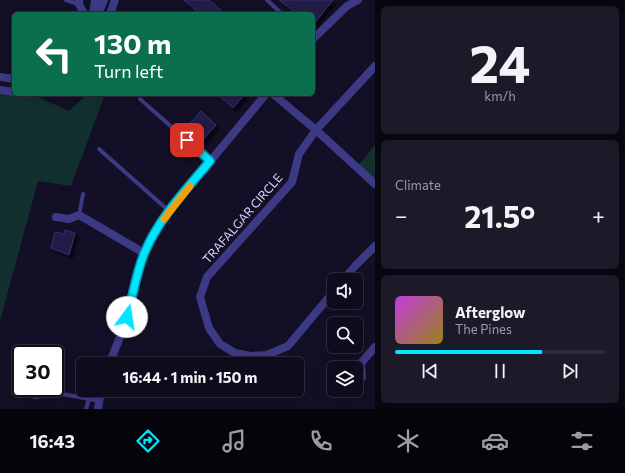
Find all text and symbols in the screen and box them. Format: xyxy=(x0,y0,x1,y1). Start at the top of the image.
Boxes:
text: 130 m xyxy=(94,26,171,60)
icon: left xyxy=(28,28,80,80)
text: 24 xyxy=(470,30,530,94)
text: Turn left xyxy=(94,60,163,82)
text: km/h xyxy=(484,88,516,104)
pin xyxy=(170,123,204,157)
icon: arrive xyxy=(176,129,198,151)
street label: TRAFALGAR CIRCLE xyxy=(199,170,285,266)
text: Climate xyxy=(395,177,441,193)
text: 21.5° xyxy=(464,197,535,234)
text: − xyxy=(395,202,408,229)
text: + xyxy=(592,202,605,229)
map controls xyxy=(327,273,363,397)
button: sound xyxy=(327,273,363,309)
position arrow xyxy=(106,296,148,338)
text: Afterglow xyxy=(455,303,525,321)
button: search xyxy=(327,317,363,353)
text: The Pines xyxy=(455,321,512,337)
speed limit sign: 30 xyxy=(12,345,64,397)
icon: previous xyxy=(419,360,441,382)
icon: pause xyxy=(489,360,511,382)
icon: next xyxy=(559,360,581,382)
button: layers xyxy=(327,361,363,397)
text: 16:44 · 1 min · 150 m xyxy=(123,368,257,386)
icon: directions xyxy=(134,427,162,455)
icon: music xyxy=(220,427,248,455)
icon: phone xyxy=(307,427,335,455)
icon: climate xyxy=(394,427,422,455)
icon: car xyxy=(481,427,509,455)
icon: filters xyxy=(568,427,596,455)
text: 16:43 xyxy=(29,430,75,452)

